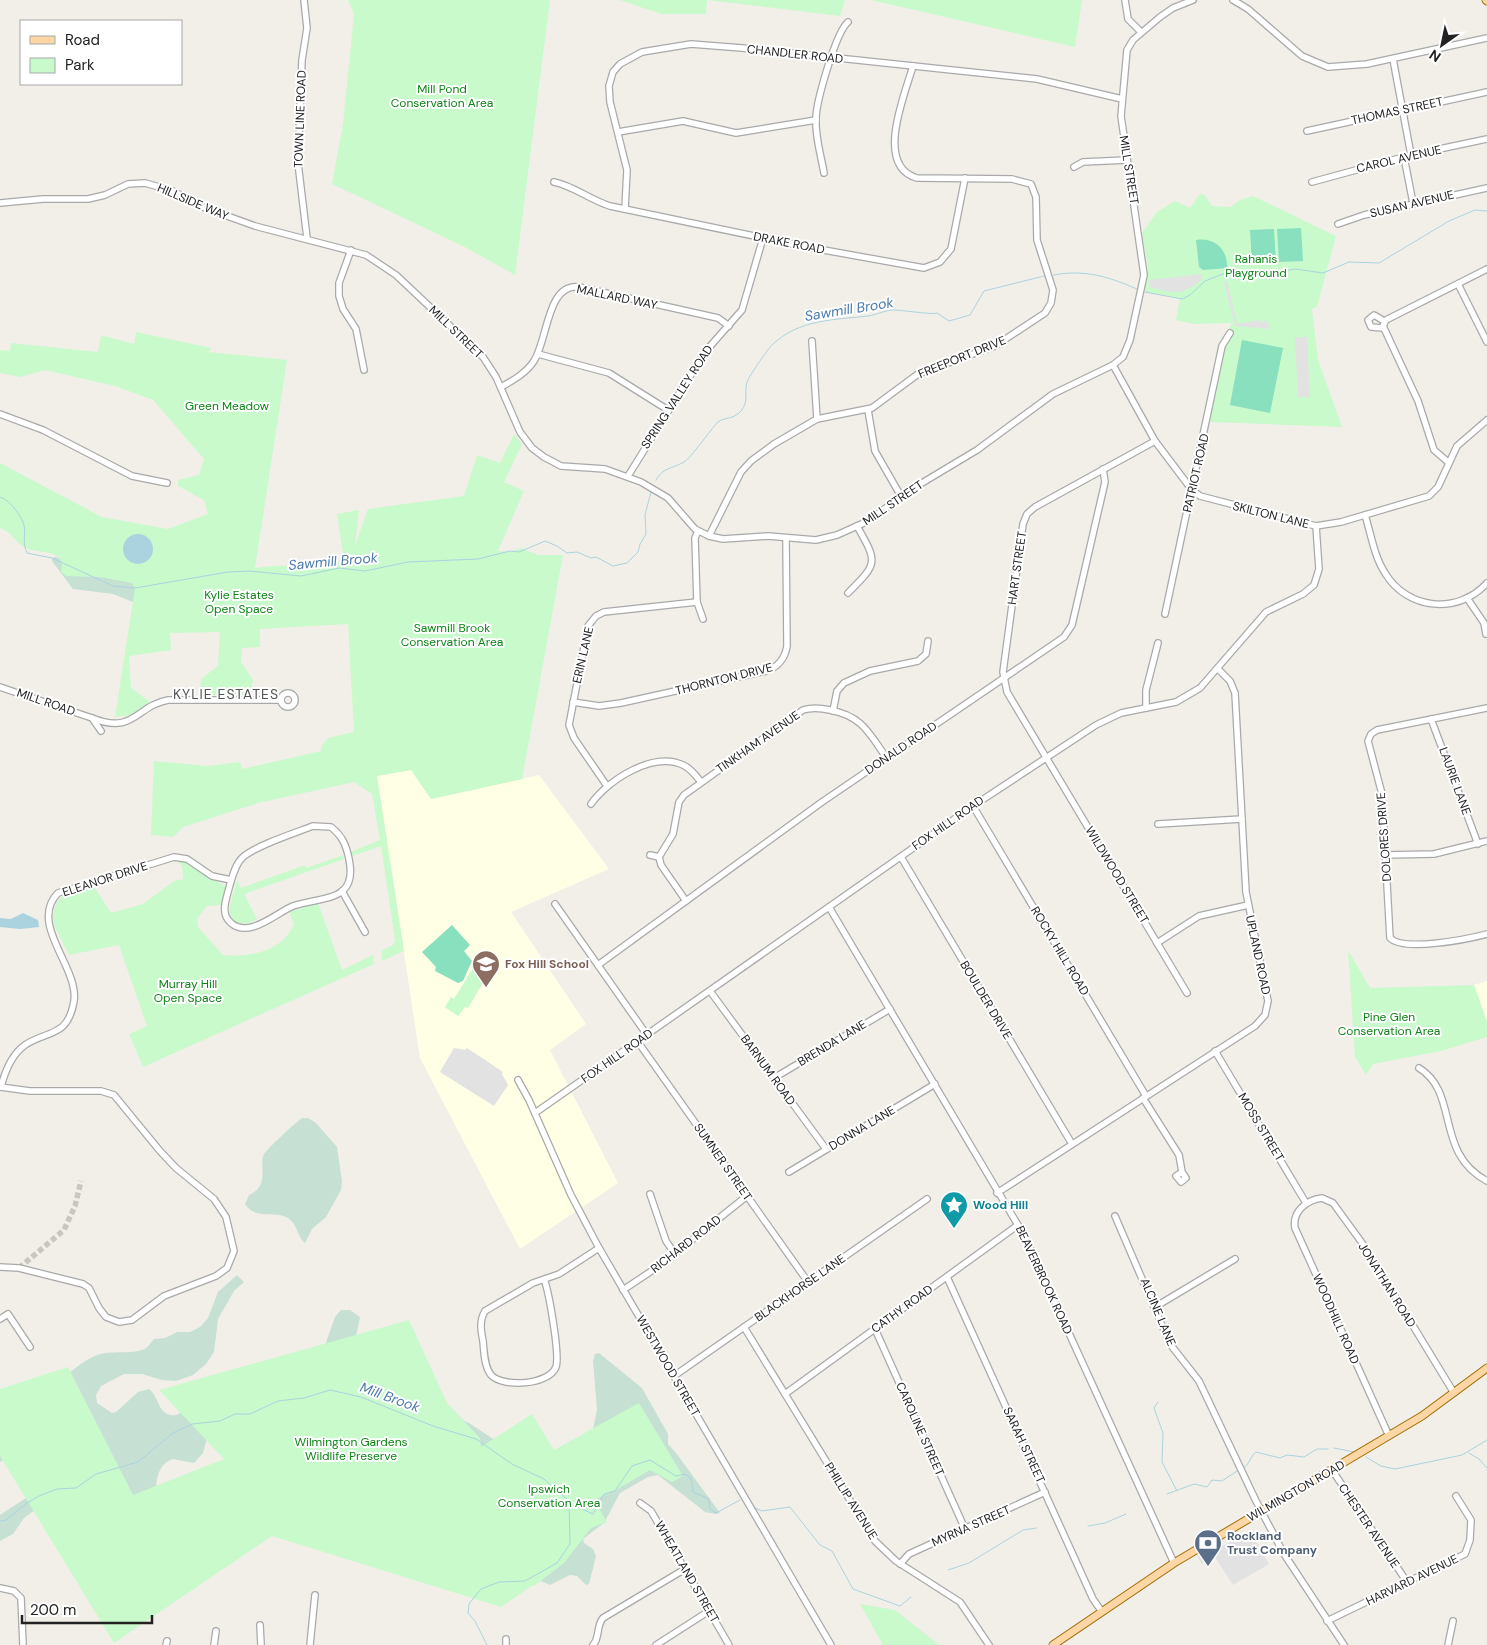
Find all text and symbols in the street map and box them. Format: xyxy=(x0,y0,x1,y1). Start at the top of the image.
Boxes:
legend xyxy=(20,20,182,85)
north arrow xyxy=(1417,20,1467,70)
text: Road xyxy=(65,30,100,50)
street label: CHANDLER ROAD xyxy=(746,41,844,67)
text: N xyxy=(1426,46,1444,66)
text: Park xyxy=(65,55,95,75)
street label: TOWN LINE ROAD xyxy=(290,70,310,168)
park label: Mill Pond Conservation Area xyxy=(391,81,493,111)
street label: THOMAS STREET xyxy=(1350,93,1445,129)
street label: MILL STREET xyxy=(1116,134,1142,206)
street label: CAROL AVENUE xyxy=(1355,141,1443,177)
street label: HILLSIDE WAY xyxy=(155,180,231,224)
street label: SUSAN AVENUE xyxy=(1368,187,1456,221)
street label: DRAKE ROAD xyxy=(752,228,826,258)
park label: Rahanis Playground xyxy=(1225,251,1287,281)
street label: MALLARD WAY xyxy=(575,281,659,313)
water label: Sawmill Brook xyxy=(803,293,896,325)
street label: MILL STREET xyxy=(425,302,487,362)
street label: FREEPORT DRIVE xyxy=(916,332,1008,382)
street label: SPRING VALLEY ROAD xyxy=(637,342,717,452)
park label: Green Meadow xyxy=(185,398,269,414)
street label: PATRIOT ROAD xyxy=(1179,432,1213,514)
street label: MILL STREET xyxy=(860,477,927,529)
street label: SKILTON LANE xyxy=(1231,498,1311,532)
street label: HART STREET xyxy=(1004,530,1030,606)
water label: Sawmill Brook xyxy=(288,548,379,574)
park label: Kylie Estates Open Space xyxy=(204,587,274,617)
park label: Sawmill Brook Conservation Area xyxy=(401,620,503,650)
street label: ERIN LANE xyxy=(569,625,597,685)
street label: THORNTON DRIVE xyxy=(674,659,775,699)
street label: MILL ROAD xyxy=(15,685,77,719)
district label: KYLIE ESTATES xyxy=(173,685,279,703)
street label: TINKHAM AVENUE xyxy=(713,707,803,777)
street label: DONALD ROAD xyxy=(862,718,940,778)
street label: LAURIE LANE xyxy=(1435,745,1475,817)
street label: FOX HILL ROAD xyxy=(909,792,987,854)
street label: DOLORES DRIVE xyxy=(1373,792,1395,882)
street label: WILDWOOD STREET xyxy=(1082,823,1153,927)
street label: ELEANOR DRIVE xyxy=(60,858,150,900)
street label: ROCKY HILL ROAD xyxy=(1027,904,1093,998)
street label: UPLAND ROAD xyxy=(1242,914,1274,996)
school or university icon: Fox Hill School xyxy=(471,949,501,988)
place label: Fox Hill School xyxy=(505,956,589,972)
street label: BOULDER DRIVE xyxy=(956,958,1016,1042)
park label: Murray Hill Open Space xyxy=(154,976,222,1006)
park label: Pine Glen Conservation Area xyxy=(1338,1009,1440,1039)
street label: BRENDA LANE xyxy=(795,1016,870,1070)
street label: FOX HILL ROAD xyxy=(578,1025,656,1087)
street label: BARNUM ROAD xyxy=(737,1031,799,1109)
street label: MOSS STREET xyxy=(1234,1090,1288,1165)
street label: DONNA LANE xyxy=(826,1102,898,1154)
street label: SUMNER STREET xyxy=(690,1120,756,1204)
place icon: Wood Hill xyxy=(939,1190,969,1229)
place label: Wood Hill xyxy=(973,1197,1028,1213)
street label: RICHARD ROAD xyxy=(647,1211,725,1277)
street label: BEAVERBROOK ROAD xyxy=(1012,1223,1076,1337)
street label: JONATHAN ROAD xyxy=(1355,1240,1419,1330)
street label: BLACKHORSE LANE xyxy=(751,1250,849,1325)
street label: WOODHILL ROAD xyxy=(1309,1271,1363,1367)
street label: ALCINE LANE xyxy=(1136,1275,1180,1349)
street label: CATHY ROAD xyxy=(868,1281,936,1337)
street label: WESTWOOD STREET xyxy=(633,1313,704,1420)
water label: Mill Brook xyxy=(358,1378,423,1416)
street label: CAROLINE STREET xyxy=(892,1380,948,1479)
street label: SARAH STREET xyxy=(999,1404,1049,1486)
park label: Wilmington Gardens Wildlife Preserve xyxy=(294,1434,408,1464)
street label: WILMINGTON ROAD xyxy=(1244,1457,1348,1525)
street label: PHILLIP AVENUE xyxy=(821,1459,881,1543)
park label: Ipswich Conservation Area xyxy=(498,1481,600,1511)
street label: CHESTER AVENUE xyxy=(1335,1481,1403,1572)
street label: MYRNA STREET xyxy=(929,1501,1013,1551)
street label: WHEATLAND STREET xyxy=(651,1518,723,1626)
bank icon: Rockland Trust Company xyxy=(1193,1528,1223,1567)
place label: Rockland Trust Company xyxy=(1227,1528,1318,1558)
street label: HARVARD AVENUE xyxy=(1363,1551,1461,1609)
scale bar xyxy=(22,1592,152,1624)
text: 200 m xyxy=(30,1600,76,1620)

